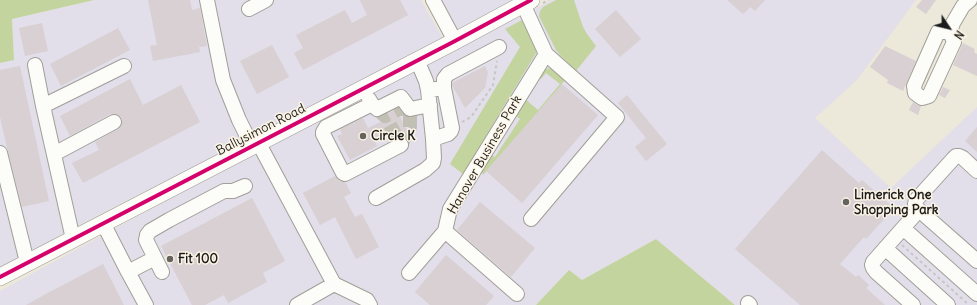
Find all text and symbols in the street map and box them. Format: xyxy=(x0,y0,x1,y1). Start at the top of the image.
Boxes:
north arrow xyxy=(929,8,969,48)
text: N xyxy=(951,28,967,42)
street label: Hanover Business Park xyxy=(445,93,525,217)
street label: Ballysimon Road xyxy=(214,101,308,159)
place label: Circle K xyxy=(371,128,415,144)
marker: Circle K xyxy=(358,131,368,141)
place label: Limerick One Shopping Park xyxy=(854,187,938,218)
marker: Limerick One Shopping Park xyxy=(841,197,851,207)
place label: Fit 100 xyxy=(178,251,218,267)
marker: Fit 100 xyxy=(165,254,175,264)

